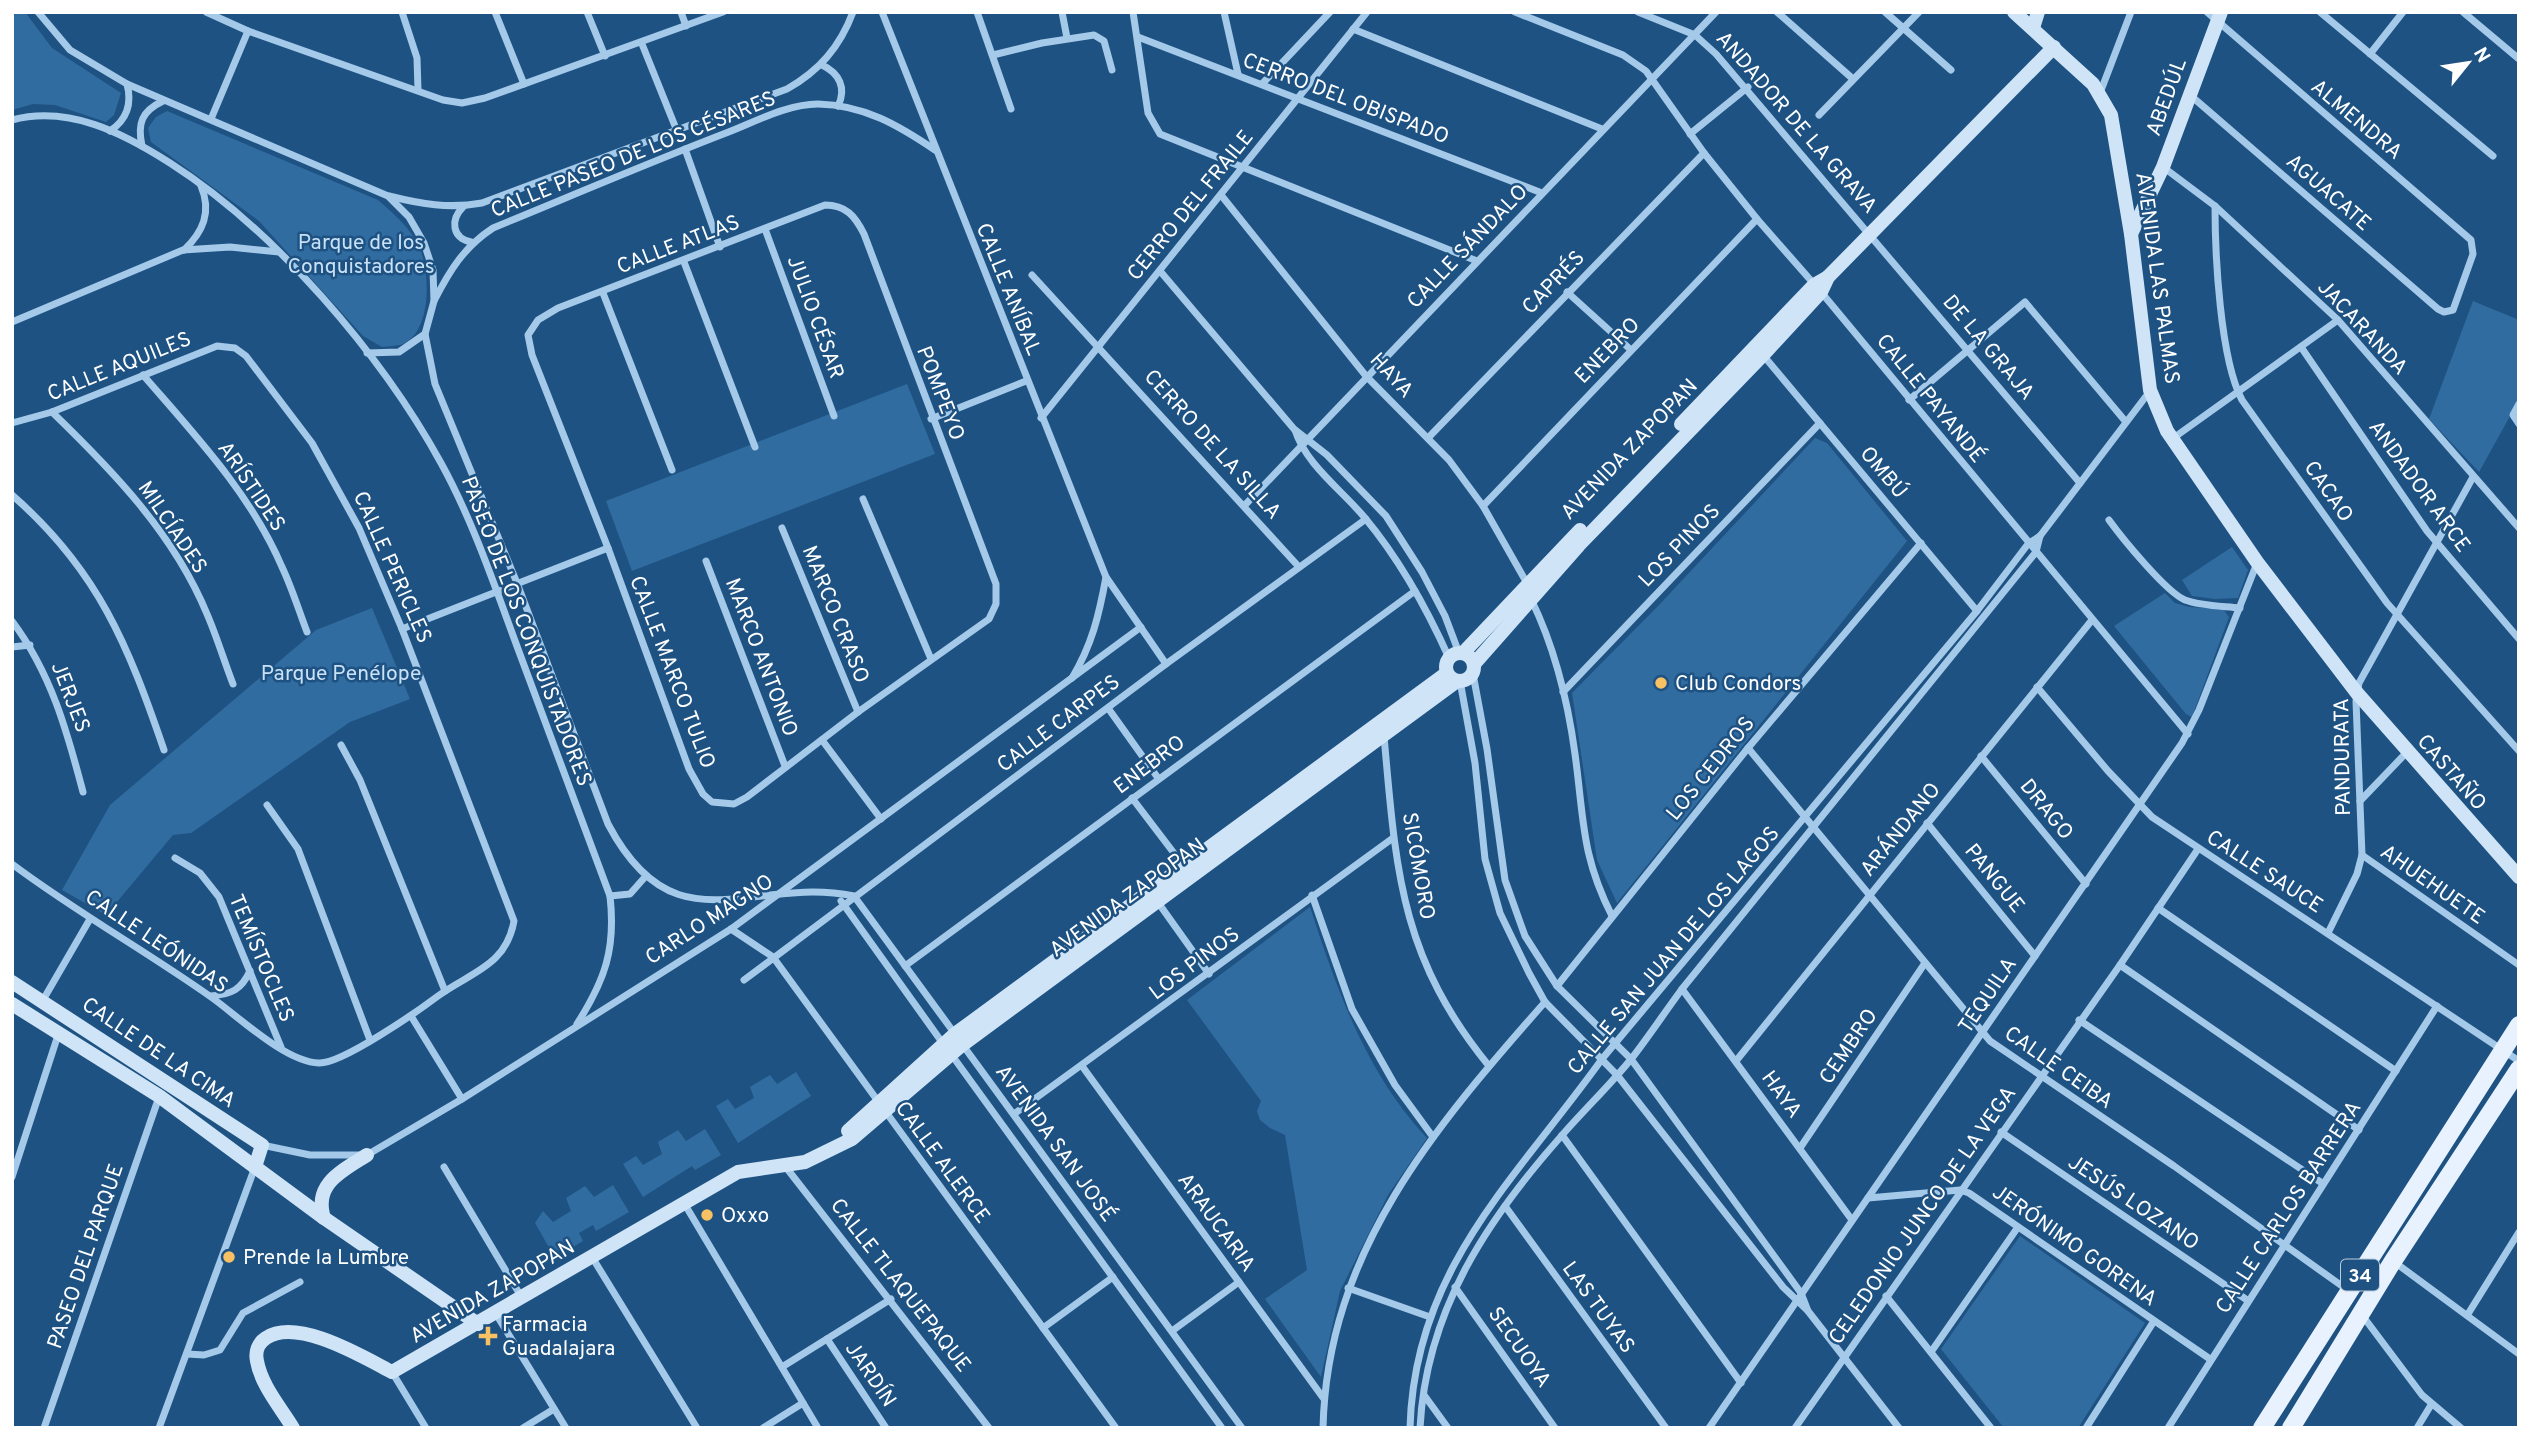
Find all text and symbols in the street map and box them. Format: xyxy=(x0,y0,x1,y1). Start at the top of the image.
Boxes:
street label: ANDADOR DE LA GRAVA xyxy=(1709,26,1882,220)
north arrow xyxy=(2433,28,2503,98)
text: N xyxy=(2467,44,2495,67)
street label: CERRO DEL OBISPADO xyxy=(1238,48,1453,151)
street label: ABEDÚL xyxy=(2140,54,2194,140)
street label: ALMENDRA xyxy=(2305,74,2407,166)
street label: CALLE PASEO DE LOS CÉSARES xyxy=(487,85,780,225)
street label: CERRO DEL FRAILE xyxy=(1122,125,1260,287)
street label: AGUACATE xyxy=(2280,149,2376,238)
street label: AVENIDA LAS PALMAS xyxy=(2128,171,2185,386)
street label: CALLE SÁNDALO xyxy=(1401,178,1534,315)
street label: CALLE ATLAS xyxy=(613,210,744,281)
street label: CALLE ANÍBAL xyxy=(969,219,1047,360)
park label: Parque de los Conquistadores xyxy=(287,230,435,281)
street label: CAPRÉS xyxy=(1516,244,1591,321)
street label: JULIO CÉSAR xyxy=(780,252,850,383)
street label: JACARANDA xyxy=(2311,275,2413,381)
street label: DE LA GRAJA xyxy=(1936,290,2040,406)
street label: ENEBRO xyxy=(1570,312,1646,390)
street label: CALLE AQUILES xyxy=(44,326,195,409)
street label: CALLE PAYANDÉ xyxy=(1869,328,1991,469)
street label: POMPEYO xyxy=(909,342,970,445)
street label: HAYA xyxy=(1363,348,1419,404)
street label: CERRO DE LA SILLA xyxy=(1137,364,1286,526)
street label: AVENIDA ZAPOPAN xyxy=(1556,374,1704,526)
street label: ANDADOR ARCE xyxy=(2362,415,2476,558)
street label: ARÍSTIDES xyxy=(211,436,292,537)
street label: OMBÚ xyxy=(1853,441,1913,505)
street label: CACAO xyxy=(2297,456,2359,528)
street label: PASEO DE LOS CONQUISTADORES xyxy=(454,473,597,790)
street label: MILCÍADES xyxy=(131,476,213,579)
street label: CALLE PERICLES xyxy=(346,487,437,648)
street label: LOS PINOS xyxy=(1633,498,1727,594)
street label: MARCO CRASO xyxy=(795,542,874,687)
street label: CALLE MARCO TULIO xyxy=(622,572,721,773)
street label: MARCO ANTONIO xyxy=(718,574,803,741)
street label: JERJES xyxy=(44,658,95,737)
park label: Parque Penélope xyxy=(261,661,421,688)
street label: CALLE CARPES xyxy=(992,669,1126,779)
place label: Club Condors xyxy=(1675,671,1801,698)
marker: Club Condors xyxy=(1653,675,1669,691)
street label: PANDURATA xyxy=(2329,698,2358,816)
street label: LOS CEDROS xyxy=(1661,711,1761,827)
street label: CASTAÑO xyxy=(2410,729,2492,817)
street label: ENEBRO xyxy=(1109,730,1191,801)
street label: DRAGO xyxy=(2013,774,2079,846)
street label: ARÁNDANO xyxy=(1854,777,1947,882)
street label: SICÓMORO xyxy=(1395,810,1441,922)
street label: CALLE SAN JUAN DE LOS LAGOS xyxy=(1562,821,1786,1081)
street label: CALLE SAUCE xyxy=(2201,824,2328,920)
street label: AVENIDA ZAPOPAN xyxy=(1045,833,1211,964)
street label: PANGUE xyxy=(1958,839,2030,919)
street label: AHUEHUETE xyxy=(2374,839,2490,931)
street label: CARLO MAGNO xyxy=(641,869,779,972)
street label: CALLE LEÓNIDAS xyxy=(79,883,234,1000)
street label: TEMÍSTOCLES xyxy=(222,890,301,1027)
street label: LOS PINOS xyxy=(1144,921,1246,1007)
street label: TEQUILA xyxy=(1953,953,2024,1039)
street label: CALLE DE LA CIMA xyxy=(76,992,240,1115)
street label: CEMBRO xyxy=(1814,1004,1884,1090)
street label: CALLE CEIBA xyxy=(1998,1021,2118,1116)
street label: AVENIDA SAN JOSÉ xyxy=(989,1059,1122,1228)
street label: HAYA xyxy=(1754,1066,1807,1124)
street label: CELEDONIO JUNCO DE LA VEGA xyxy=(1823,1081,2023,1350)
street label: CALLE ALERCE xyxy=(888,1096,995,1229)
street label: CALLE CARLOS BARRERA xyxy=(2210,1096,2368,1319)
street label: JESÚS LOZANO xyxy=(2062,1149,2205,1257)
street label: PASEO DEL PARQUE xyxy=(42,1160,131,1353)
street label: ARAUCARIA xyxy=(1171,1168,1261,1278)
street label: JERÓNIMO GORENA xyxy=(1986,1178,2162,1313)
street label: CALLE TLAQUEPAQUE xyxy=(823,1193,976,1378)
place label: Oxxo xyxy=(721,1203,769,1230)
marker: Oxxo xyxy=(699,1207,715,1223)
street label: AVENIDA ZAPOPAN xyxy=(405,1234,580,1351)
place label: Prende la Lumbre xyxy=(243,1245,409,1272)
marker: Prende la Lumbre xyxy=(221,1249,237,1265)
street label: LAS TUYAS xyxy=(1555,1257,1640,1359)
road number: 34 xyxy=(2341,1260,2379,1290)
street label: SECUOYA xyxy=(1481,1302,1556,1394)
place label: Farmacia Guadalajara xyxy=(502,1312,615,1363)
marker: Farmacia Guadalajara xyxy=(480,1328,496,1344)
street label: JARDÍN xyxy=(838,1336,902,1413)

